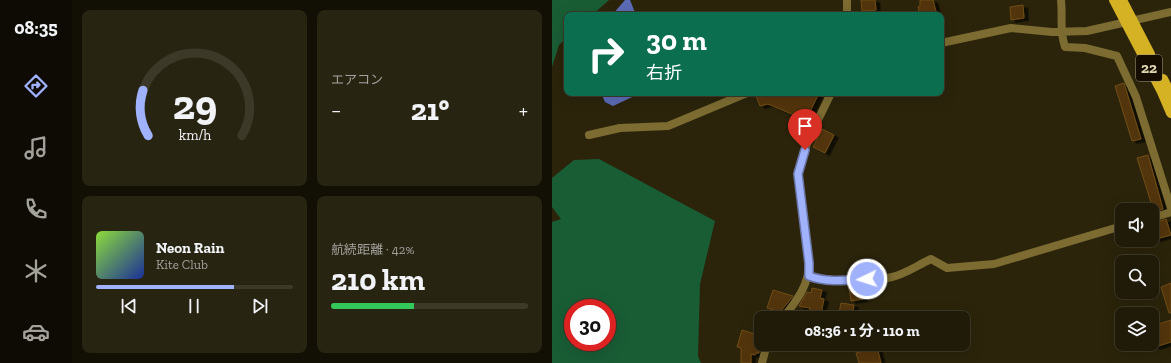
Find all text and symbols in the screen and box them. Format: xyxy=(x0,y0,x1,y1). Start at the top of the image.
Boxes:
text: 08:35 xyxy=(14,17,58,39)
text: 30 m xyxy=(646,24,707,57)
icon: right xyxy=(580,28,632,80)
road number: 22 xyxy=(1136,55,1162,81)
text: 右折 xyxy=(646,62,682,84)
icon: directions xyxy=(22,72,50,100)
text: エアコン xyxy=(331,72,383,87)
text: 29 xyxy=(172,80,217,130)
text: 21° xyxy=(411,92,449,128)
text: − xyxy=(331,97,341,124)
text: + xyxy=(519,97,528,124)
pin xyxy=(788,109,822,150)
icon: arrive xyxy=(794,115,816,137)
text: km/h xyxy=(178,126,211,143)
icon: music xyxy=(22,134,50,162)
icon: phone xyxy=(22,195,50,223)
map controls xyxy=(1115,203,1159,351)
button: sound xyxy=(1115,203,1159,247)
text: Neon Rain xyxy=(156,239,224,257)
text: 航続距離 · 42% xyxy=(331,242,414,257)
button: search xyxy=(1115,255,1159,299)
icon: climate xyxy=(22,257,50,285)
text: Kite Club xyxy=(156,257,208,272)
position arrow xyxy=(846,258,888,300)
text: 210 km xyxy=(331,262,425,298)
icon: previous xyxy=(118,295,140,317)
icon: pause xyxy=(183,295,205,317)
icon: next xyxy=(249,295,271,317)
speed limit sign: 30 xyxy=(564,299,616,351)
button: layers xyxy=(1115,307,1159,351)
icon: car xyxy=(22,318,50,346)
text: 08:36 · 1 分 · 110 m xyxy=(804,322,920,340)

